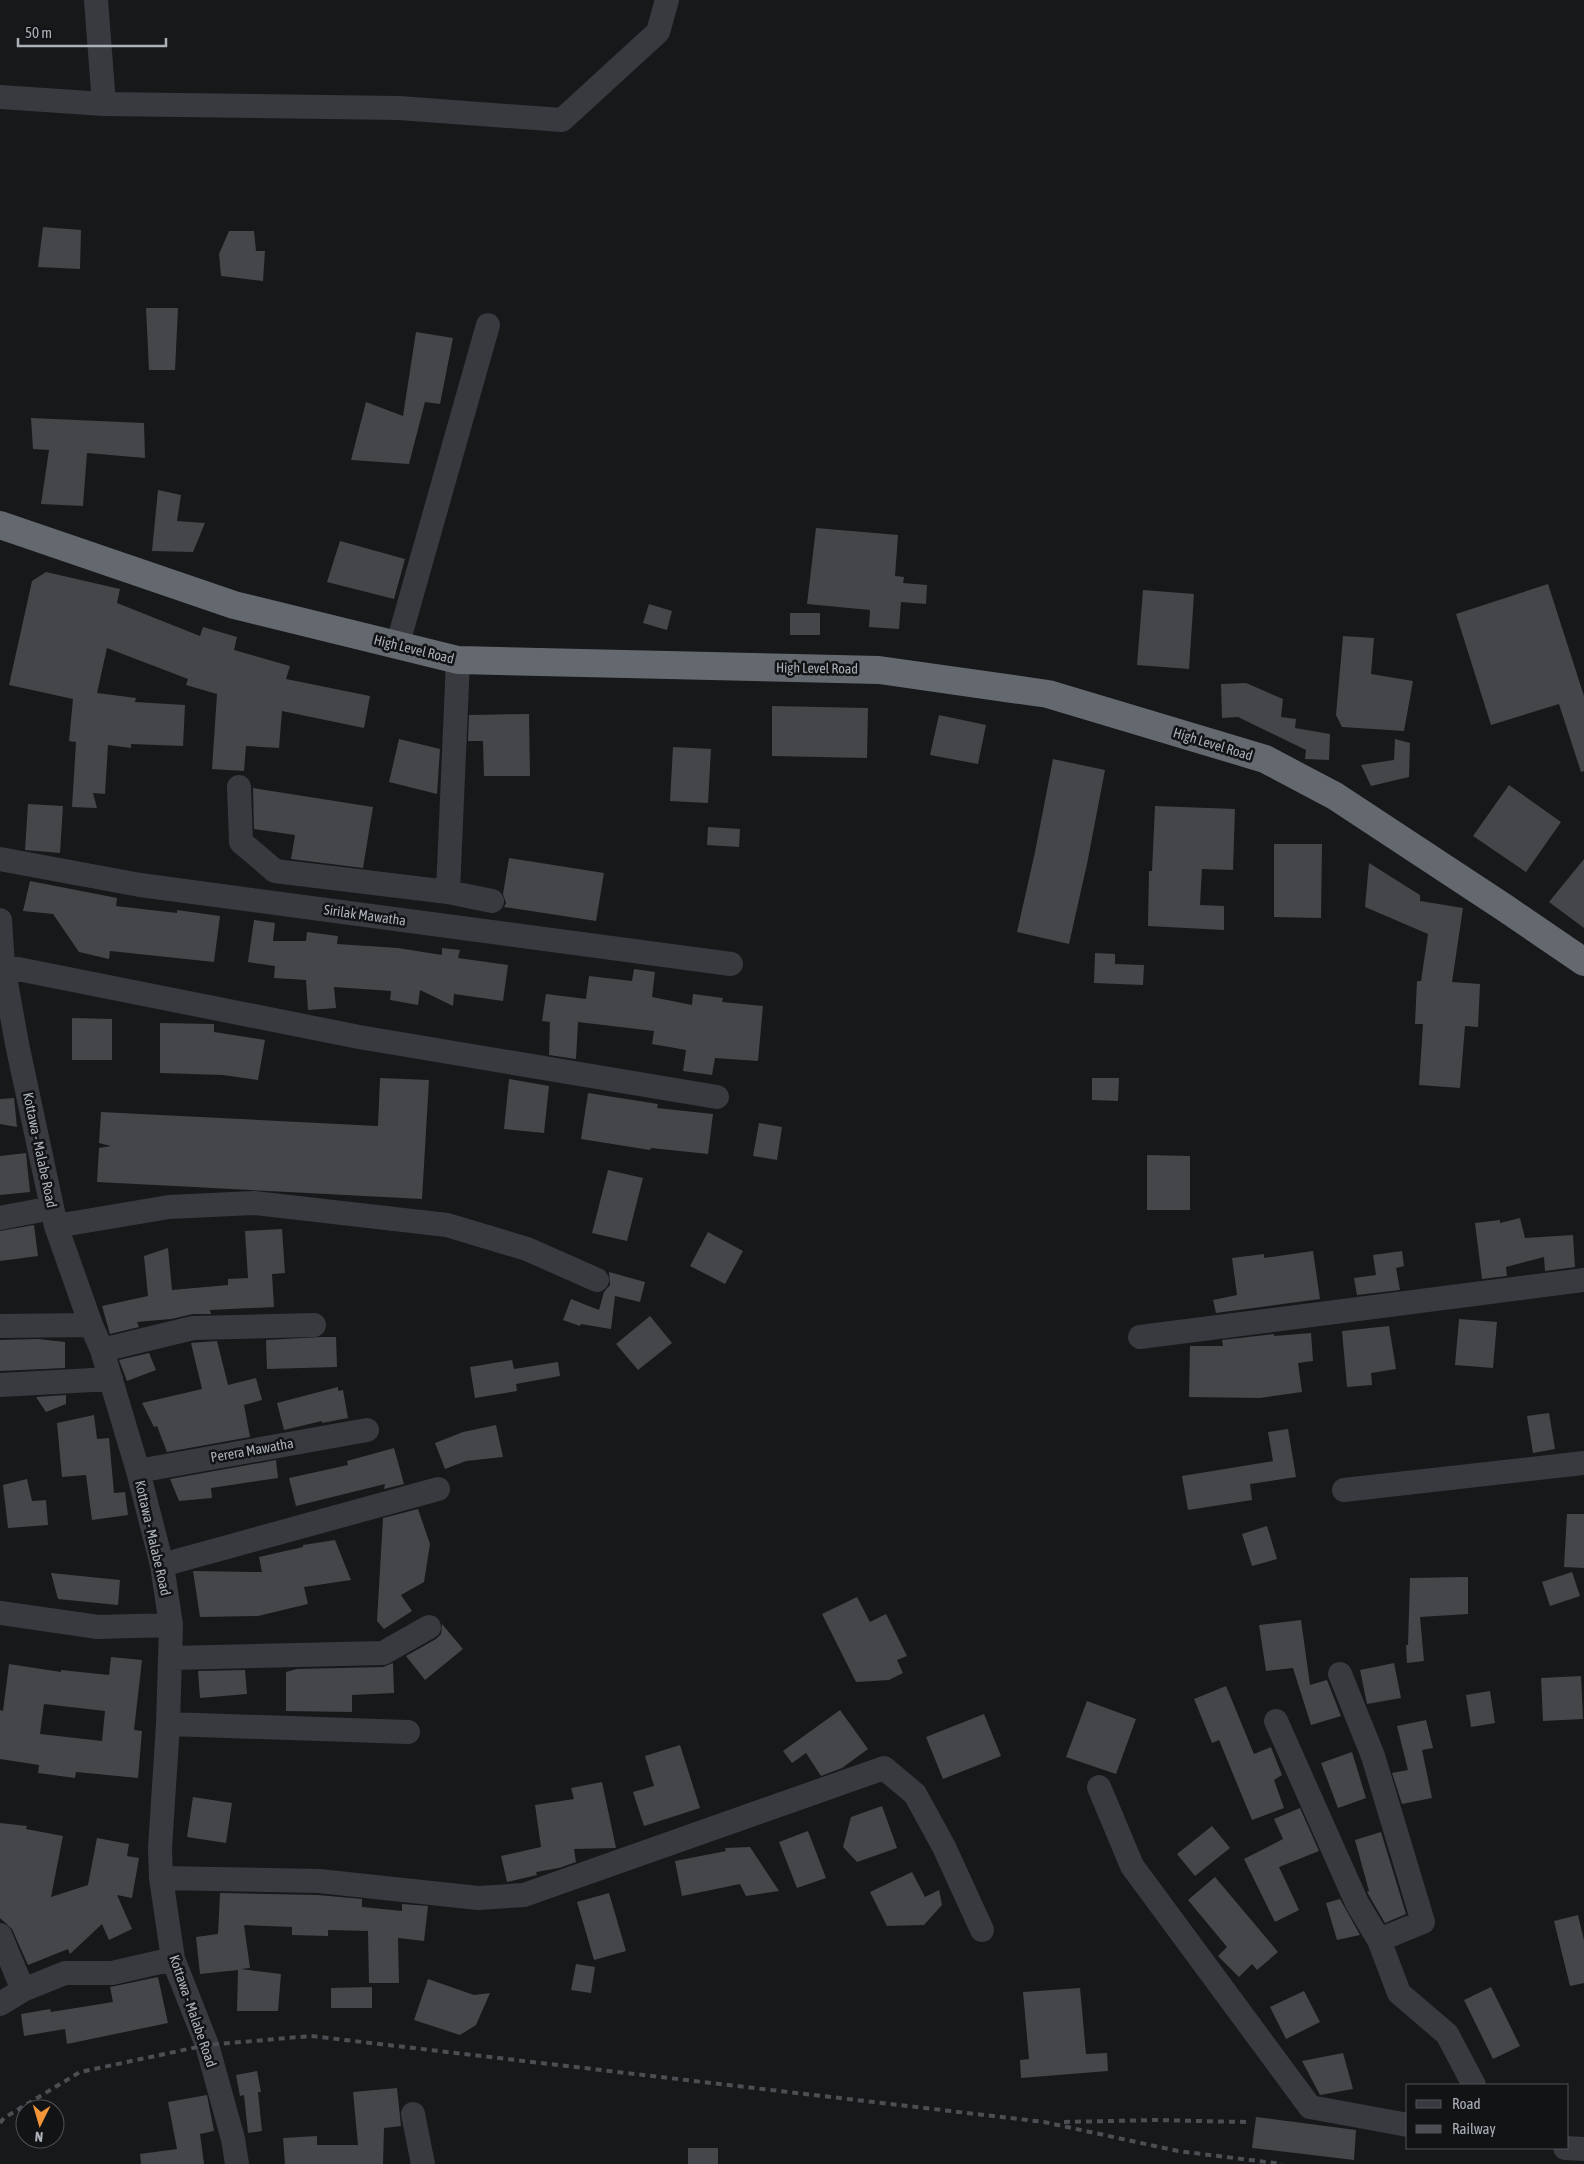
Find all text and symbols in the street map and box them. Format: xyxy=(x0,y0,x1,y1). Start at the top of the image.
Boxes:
scale bar xyxy=(18,15,165,47)
text: 50 m xyxy=(25,24,52,41)
street label: High Level Road xyxy=(372,631,456,667)
street label: High Level Road xyxy=(776,659,858,677)
street label: High Level Road xyxy=(1171,724,1255,764)
street label: Sirilak Mawatha xyxy=(323,901,407,929)
street label: Kottawa - Malabe Road xyxy=(20,1091,60,1209)
street label: Perera Mawatha xyxy=(209,1435,295,1465)
street label: Kottawa - Malabe Road xyxy=(132,1479,174,1597)
street label: Kottawa - Malabe Road xyxy=(166,1953,220,2069)
legend xyxy=(1406,2084,1569,2149)
text: Road xyxy=(1452,2095,1481,2112)
north arrow xyxy=(15,2099,65,2149)
text: Railway xyxy=(1452,2120,1496,2137)
text: N xyxy=(34,2129,44,2145)

